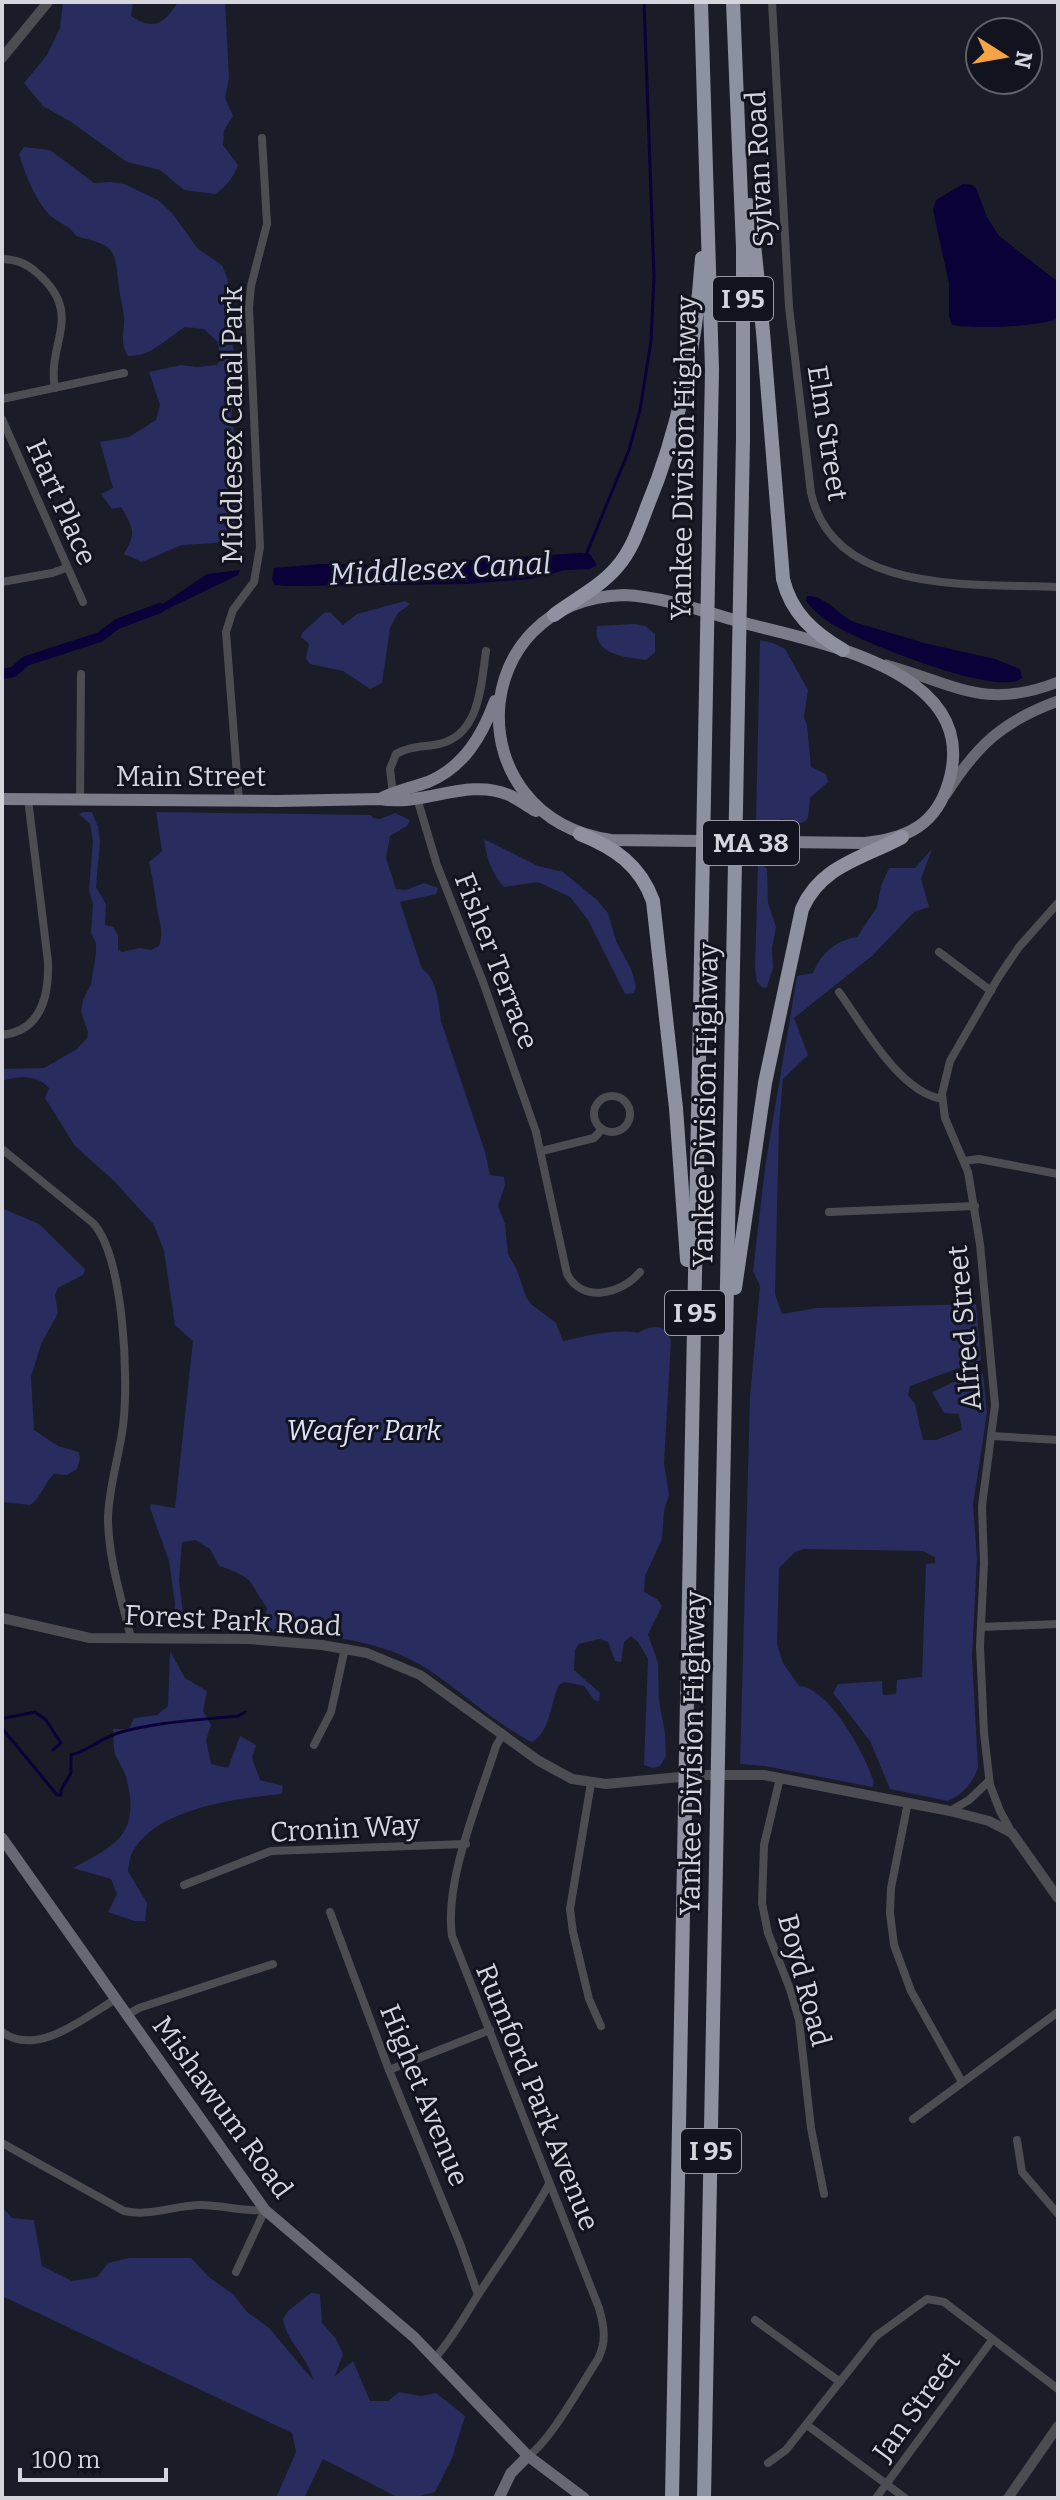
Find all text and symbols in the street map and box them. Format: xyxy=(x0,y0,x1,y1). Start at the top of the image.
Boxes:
north arrow xyxy=(964,16,1044,96)
text: N xyxy=(1008,49,1038,71)
street label: Sylvan Road xyxy=(739,90,780,248)
road number: I 95 xyxy=(713,277,773,321)
street label: Middlesex Canal Park xyxy=(216,286,249,564)
street label: Yankee Division Highway xyxy=(664,295,703,621)
street label: Elm Street xyxy=(801,363,855,503)
street label: Hart Place xyxy=(19,434,104,570)
water label: Middlesex Canal xyxy=(328,545,552,593)
street label: Main Street xyxy=(116,760,266,793)
road number: MA 38 xyxy=(703,821,799,865)
street label: Fisher Terrace xyxy=(448,868,545,1054)
street label: Yankee Division Highway xyxy=(686,942,725,1268)
street label: Alfred Street xyxy=(941,1244,988,1412)
road number: I 95 xyxy=(665,1291,725,1335)
park label: Weafer Park xyxy=(287,1414,442,1447)
street label: Yankee Division Highway xyxy=(673,1590,712,1916)
street label: Forest Park Road xyxy=(124,1598,342,1643)
street label: Cronin Way xyxy=(269,1808,421,1849)
street label: Boyd Road xyxy=(771,1910,838,2050)
street label: Rumford Park Avenue xyxy=(469,1959,606,2235)
street label: Highet Avenue xyxy=(373,2000,476,2191)
street label: Mishawum Road xyxy=(146,2010,300,2205)
road number: I 95 xyxy=(681,2129,741,2173)
street label: Jan Street xyxy=(865,2345,967,2468)
scale bar xyxy=(20,2432,166,2482)
text: 100 m xyxy=(32,2446,100,2474)

